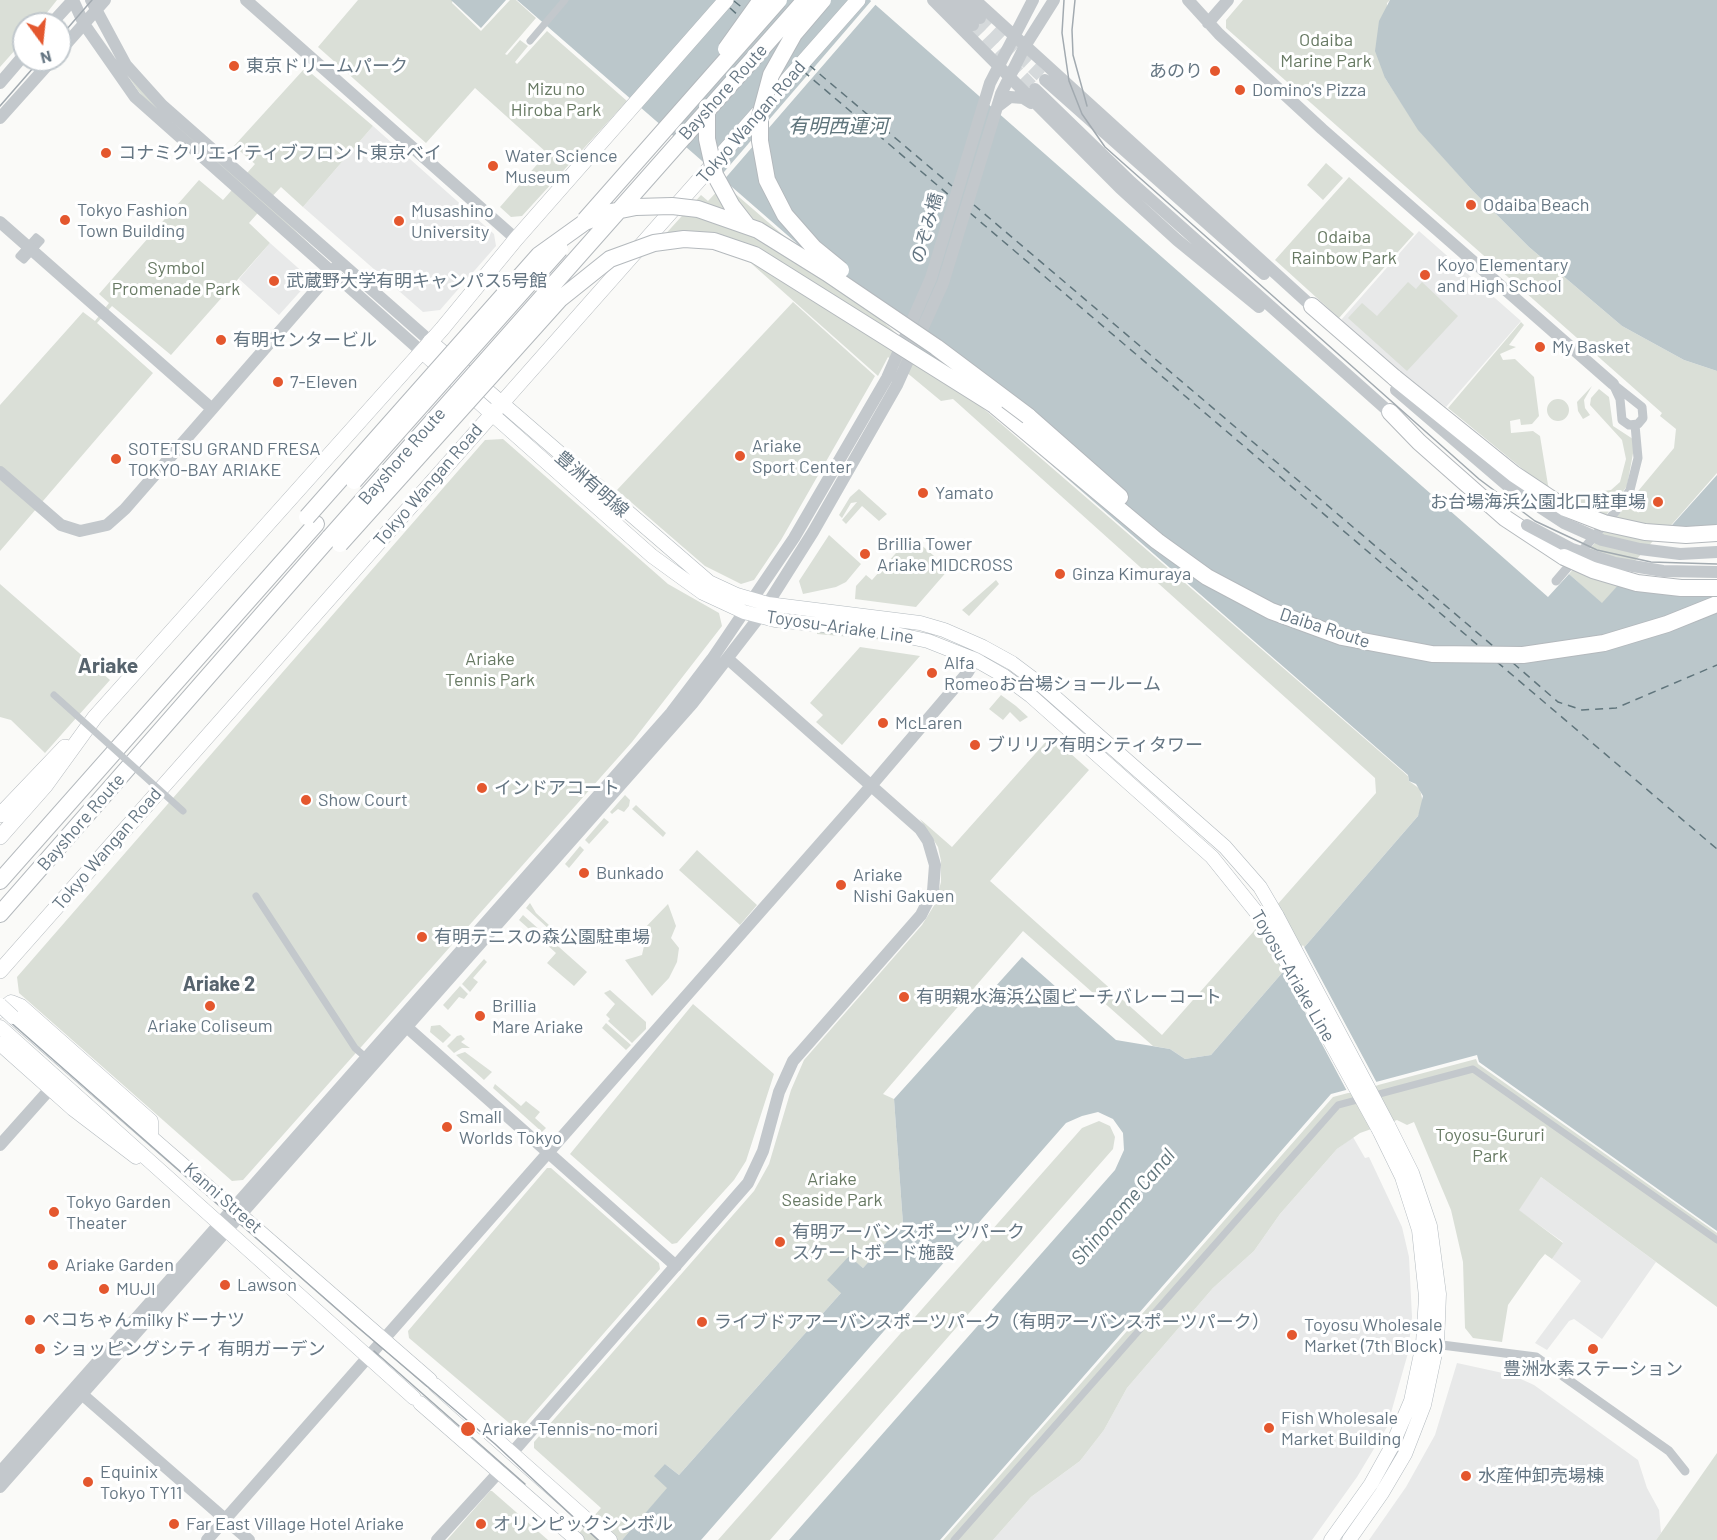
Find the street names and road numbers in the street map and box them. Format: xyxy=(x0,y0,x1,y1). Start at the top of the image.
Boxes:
street label: Bayshore Route xyxy=(674,39,772,145)
street label: Tokyo Wangan Road xyxy=(692,56,810,188)
street label: のぞみ橋 xyxy=(907,190,947,266)
street label: Bayshore Route xyxy=(354,403,450,509)
street label: Tokyo Wangan Road xyxy=(369,419,487,551)
street label: 豊洲有明線 xyxy=(551,446,633,522)
street label: Daiba Route xyxy=(1277,603,1373,653)
street label: Toyosu-Ariake Line xyxy=(765,606,915,648)
street label: Bayshore Route xyxy=(33,769,129,875)
street label: Tokyo Wangan Road xyxy=(48,783,166,915)
street label: Toyosu-Ariake Line xyxy=(1246,906,1340,1046)
street label: Kanni Street xyxy=(179,1158,267,1238)

